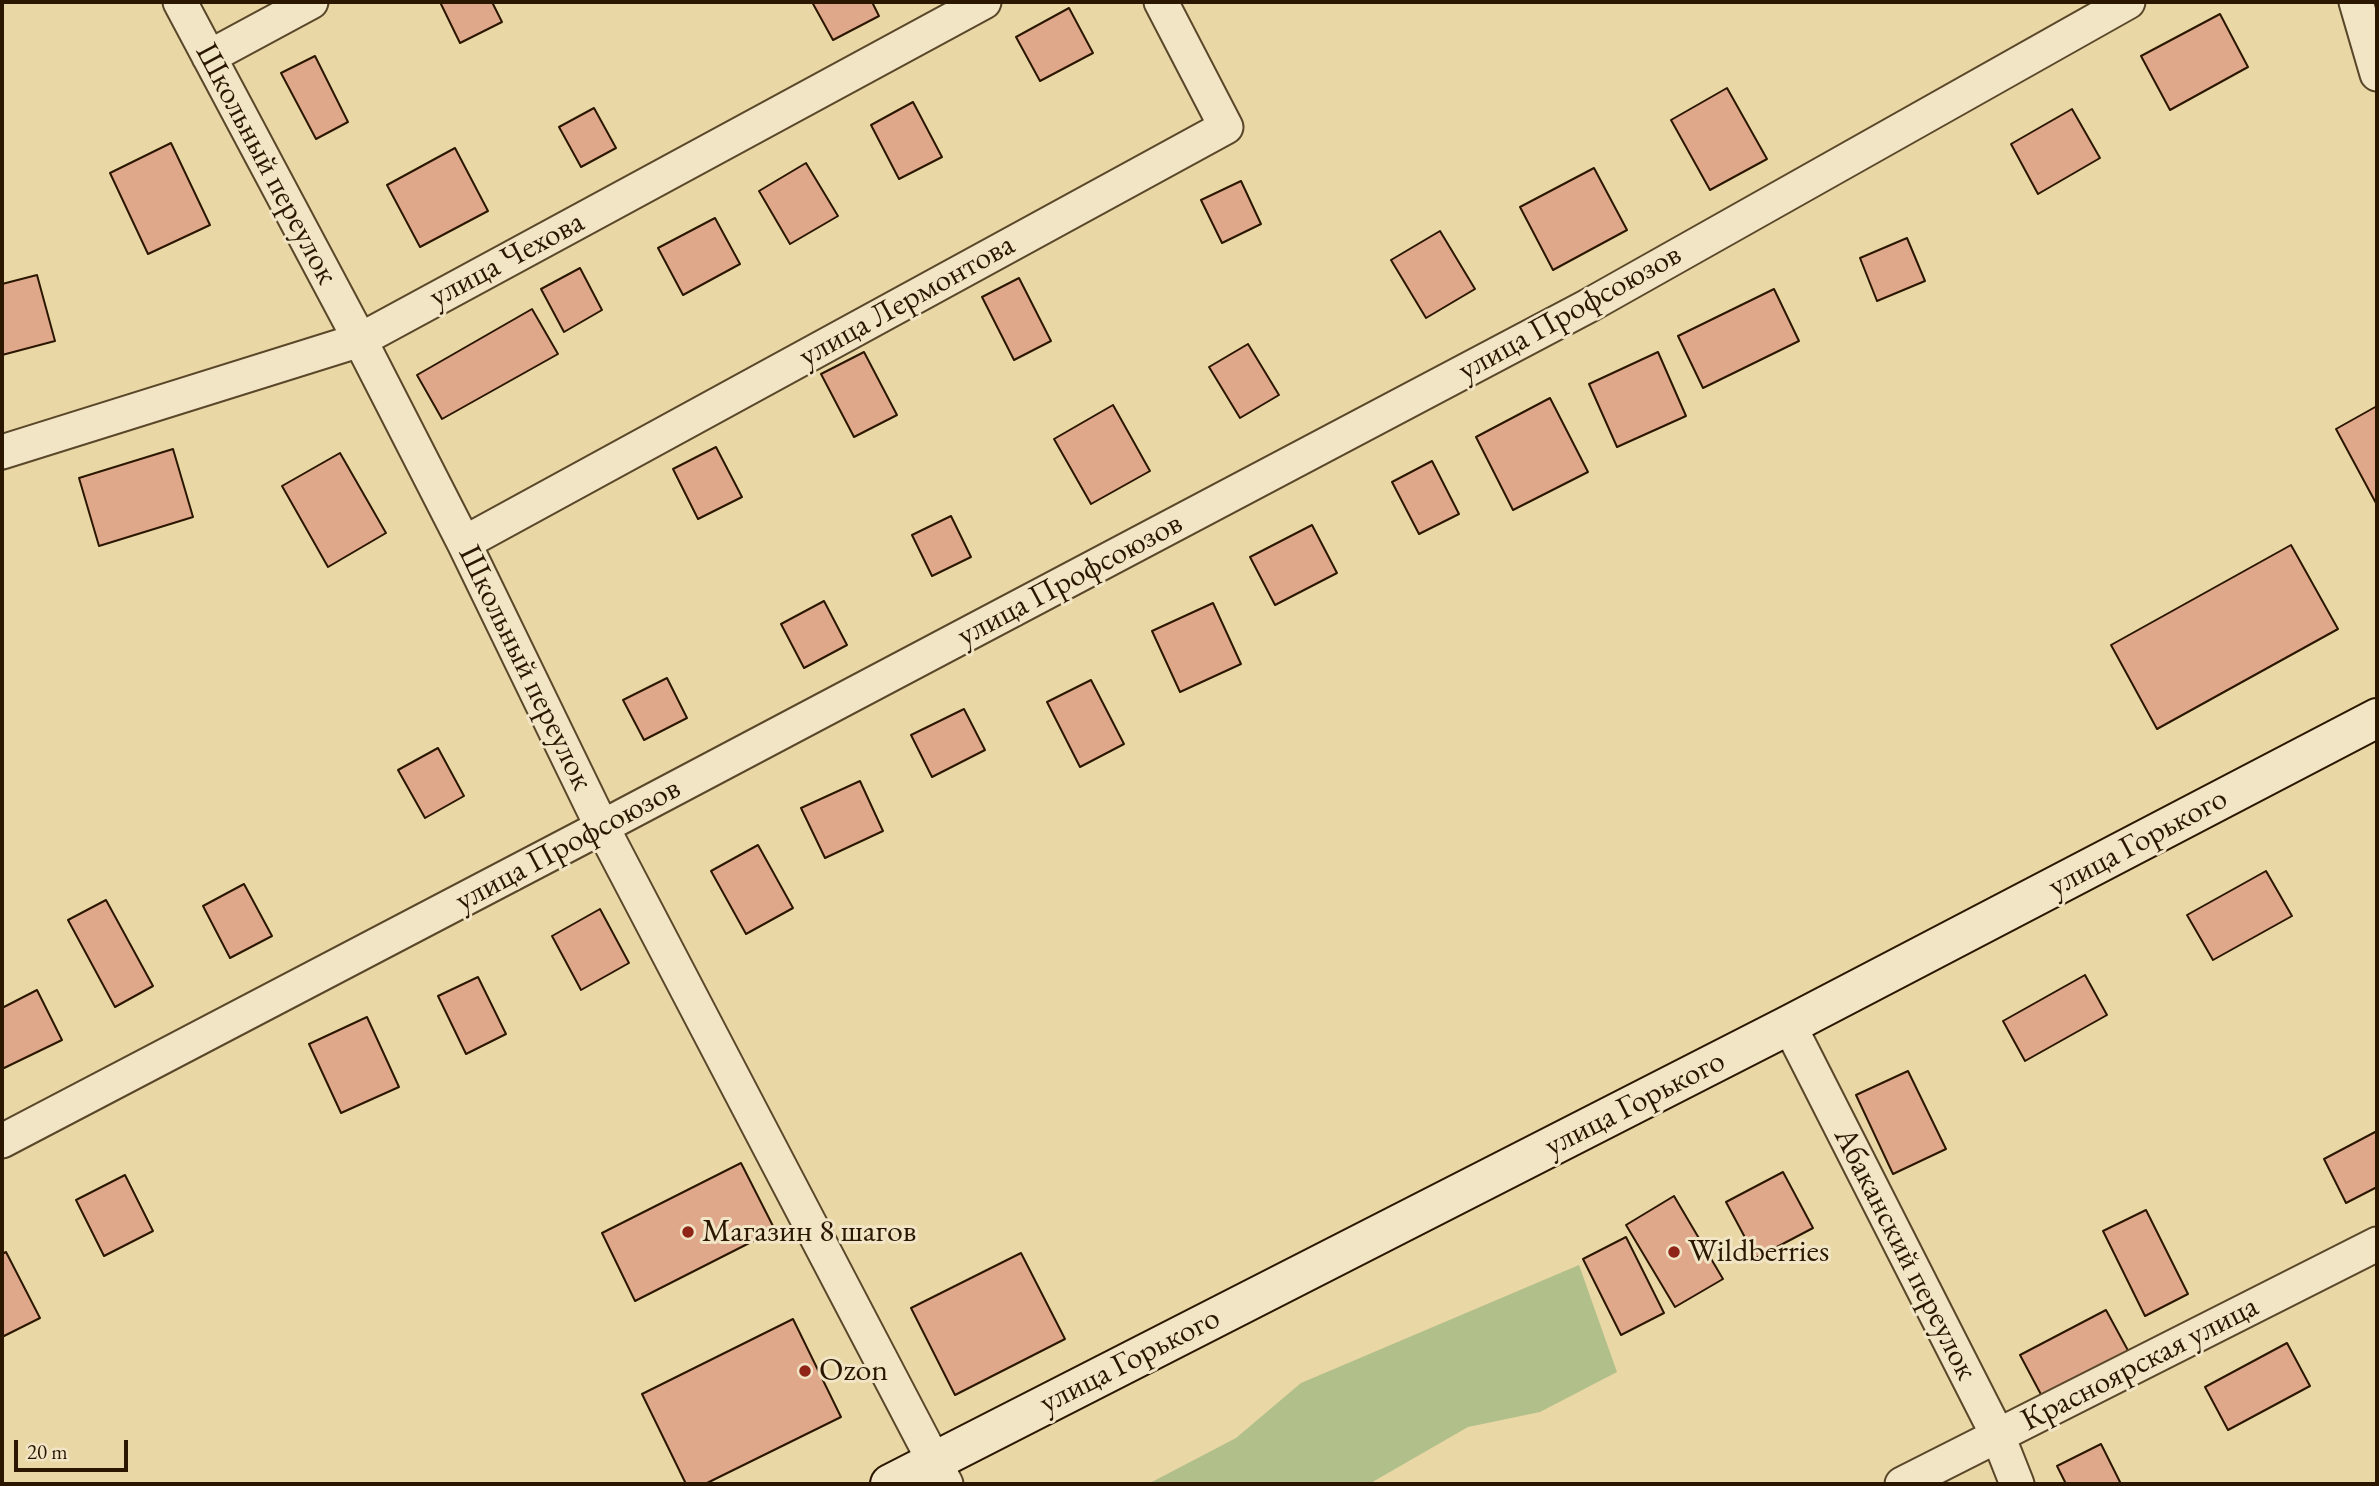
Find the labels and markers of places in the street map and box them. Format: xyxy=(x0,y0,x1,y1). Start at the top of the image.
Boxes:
place label: Магазин 8 шагов xyxy=(702,1213,916,1251)
marker: Магазин 8 шагов xyxy=(680,1224,696,1240)
place label: Wildberries xyxy=(1688,1233,1829,1271)
marker: Wildberries xyxy=(1666,1244,1682,1260)
place label: Ozon xyxy=(819,1352,888,1390)
marker: Ozon xyxy=(797,1363,813,1379)

